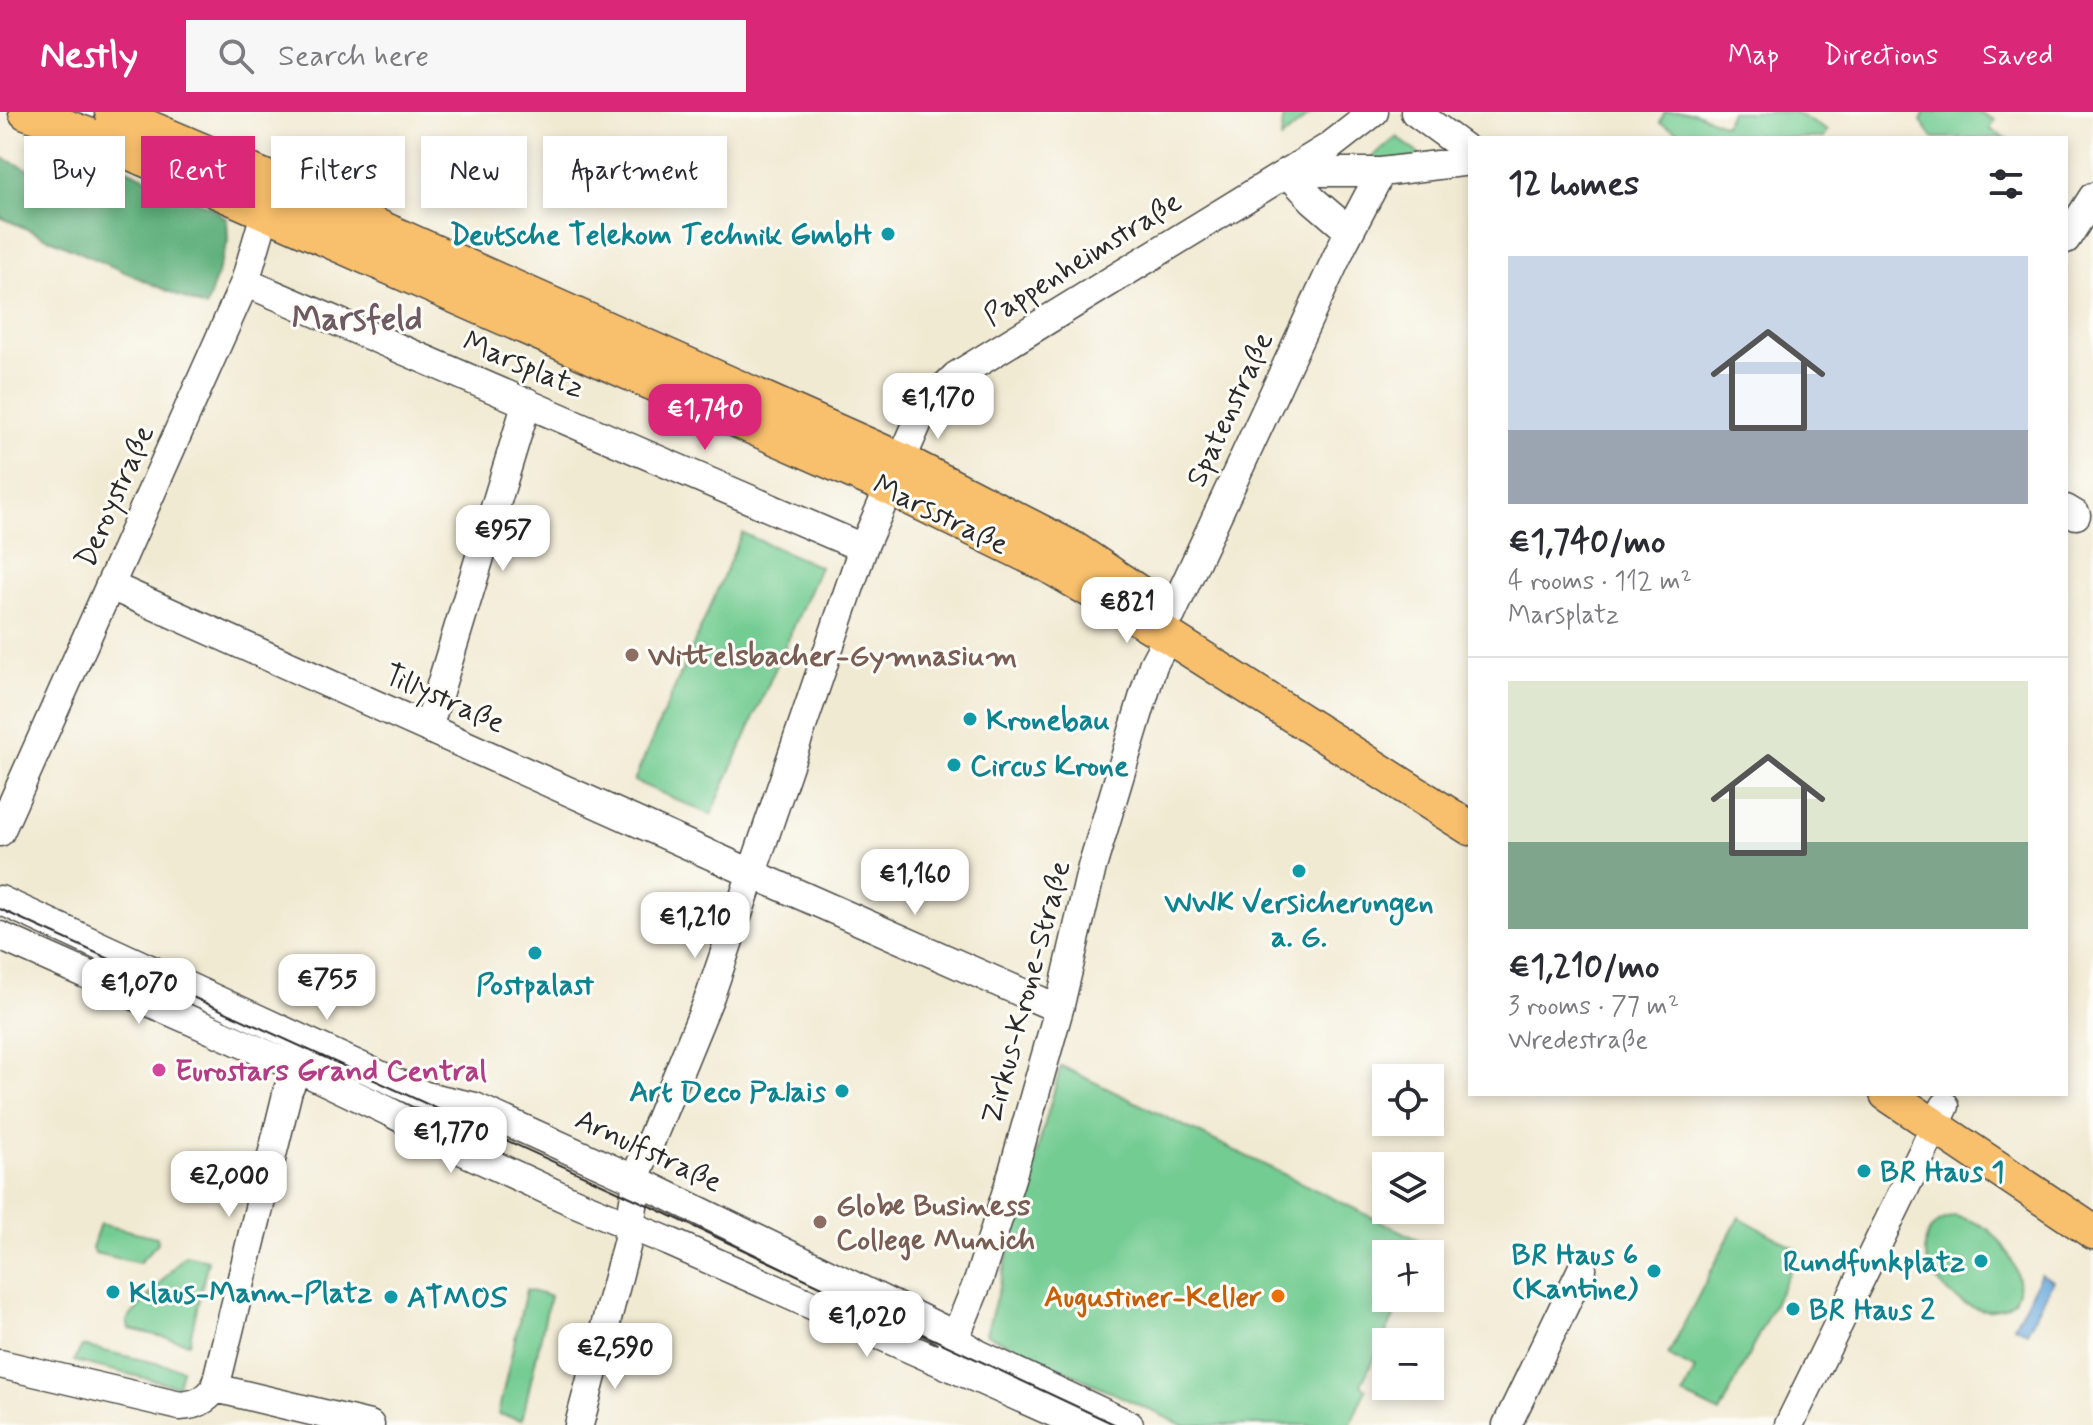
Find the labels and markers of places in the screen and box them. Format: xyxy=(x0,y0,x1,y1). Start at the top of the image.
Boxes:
place label: Deutsche Telekom Technik GmbH xyxy=(450,216,872,255)
marker: Deutsche Telekom Technik GmbH xyxy=(879,225,897,243)
pin: €1,170 xyxy=(873,373,1003,441)
pin: €1,740 xyxy=(640,384,770,452)
pin: €957 xyxy=(456,505,550,573)
pin: €821 xyxy=(1080,577,1174,645)
place label: Wittelsbacher-Gymnasium xyxy=(647,637,1017,676)
marker: Wittelsbacher-Gymnasium xyxy=(623,646,641,664)
place label: Kronebau xyxy=(986,701,1110,740)
marker: Kronebau xyxy=(961,710,979,728)
place label: Circus Krone xyxy=(970,747,1129,786)
marker: Circus Krone xyxy=(945,756,963,774)
pin: €1,160 xyxy=(850,849,980,917)
marker: WWK Versicherungen a. G. xyxy=(1290,862,1308,880)
place label: WWK Versicherungen a. G. xyxy=(1163,884,1434,957)
pin: €1,210 xyxy=(630,892,760,960)
marker: Postpalast xyxy=(526,944,544,962)
pin: €755 xyxy=(280,954,374,1022)
pin: €1,070 xyxy=(74,958,204,1026)
place label: Postpalast xyxy=(476,966,594,1005)
place label: Eurostars Grand Central xyxy=(175,1052,487,1091)
marker: Eurostars Grand Central xyxy=(150,1061,168,1079)
place label: Art Deco Palais xyxy=(629,1073,827,1112)
marker: Art Deco Palais xyxy=(833,1082,851,1100)
pin: €1,770 xyxy=(386,1107,516,1175)
pin: €2,000 xyxy=(164,1151,294,1219)
place label: BR Haus 1 xyxy=(1880,1153,2005,1192)
marker: BR Haus 1 xyxy=(1855,1162,1873,1180)
place label: Globe Business College Munich xyxy=(836,1187,1035,1261)
marker: Globe Business College Munich xyxy=(811,1213,829,1231)
place label: BR Haus 6 (Kantine) xyxy=(1511,1236,1638,1309)
place label: Rundfunkplatz xyxy=(1783,1243,1965,1282)
marker: Rundfunkplatz xyxy=(1972,1252,1990,1270)
marker: BR Haus 6 (Kantine) xyxy=(1645,1262,1663,1280)
place label: Klaus-Mann-Platz xyxy=(129,1274,372,1313)
place label: Augustiner-Keller xyxy=(1044,1278,1262,1318)
place label: ATMOS xyxy=(407,1279,507,1318)
marker: Klaus-Mann-Platz xyxy=(104,1283,122,1301)
marker: Augustiner-Keller xyxy=(1269,1287,1287,1305)
marker: ATMOS xyxy=(382,1288,400,1306)
pin: €1,020 xyxy=(802,1291,932,1359)
place label: BR Haus 2 xyxy=(1809,1291,1935,1330)
marker: BR Haus 2 xyxy=(1784,1300,1802,1318)
pin: €2,590 xyxy=(550,1323,680,1391)

